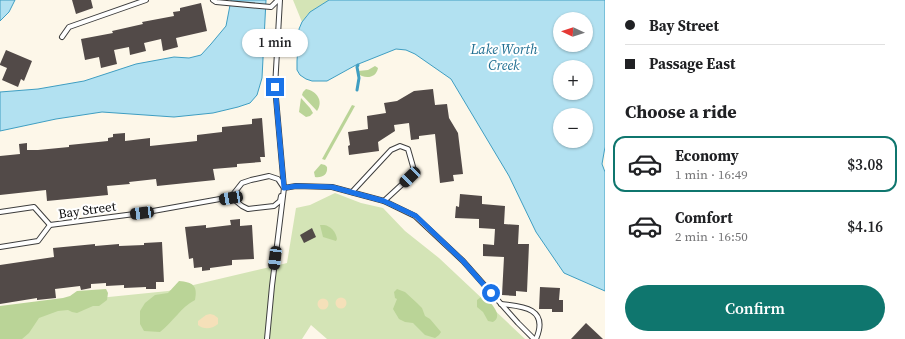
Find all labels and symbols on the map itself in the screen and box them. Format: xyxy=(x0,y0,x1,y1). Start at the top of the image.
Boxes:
north arrow xyxy=(553,12,593,52)
callout: 1 min xyxy=(242,29,308,57)
water label: Lake Worth Creek xyxy=(469,39,538,75)
route end xyxy=(266,78,284,96)
car xyxy=(397,164,423,190)
car xyxy=(218,190,244,206)
street label: Bay Street xyxy=(57,197,118,222)
car xyxy=(129,206,155,220)
car xyxy=(268,245,282,271)
route start xyxy=(482,284,500,302)

